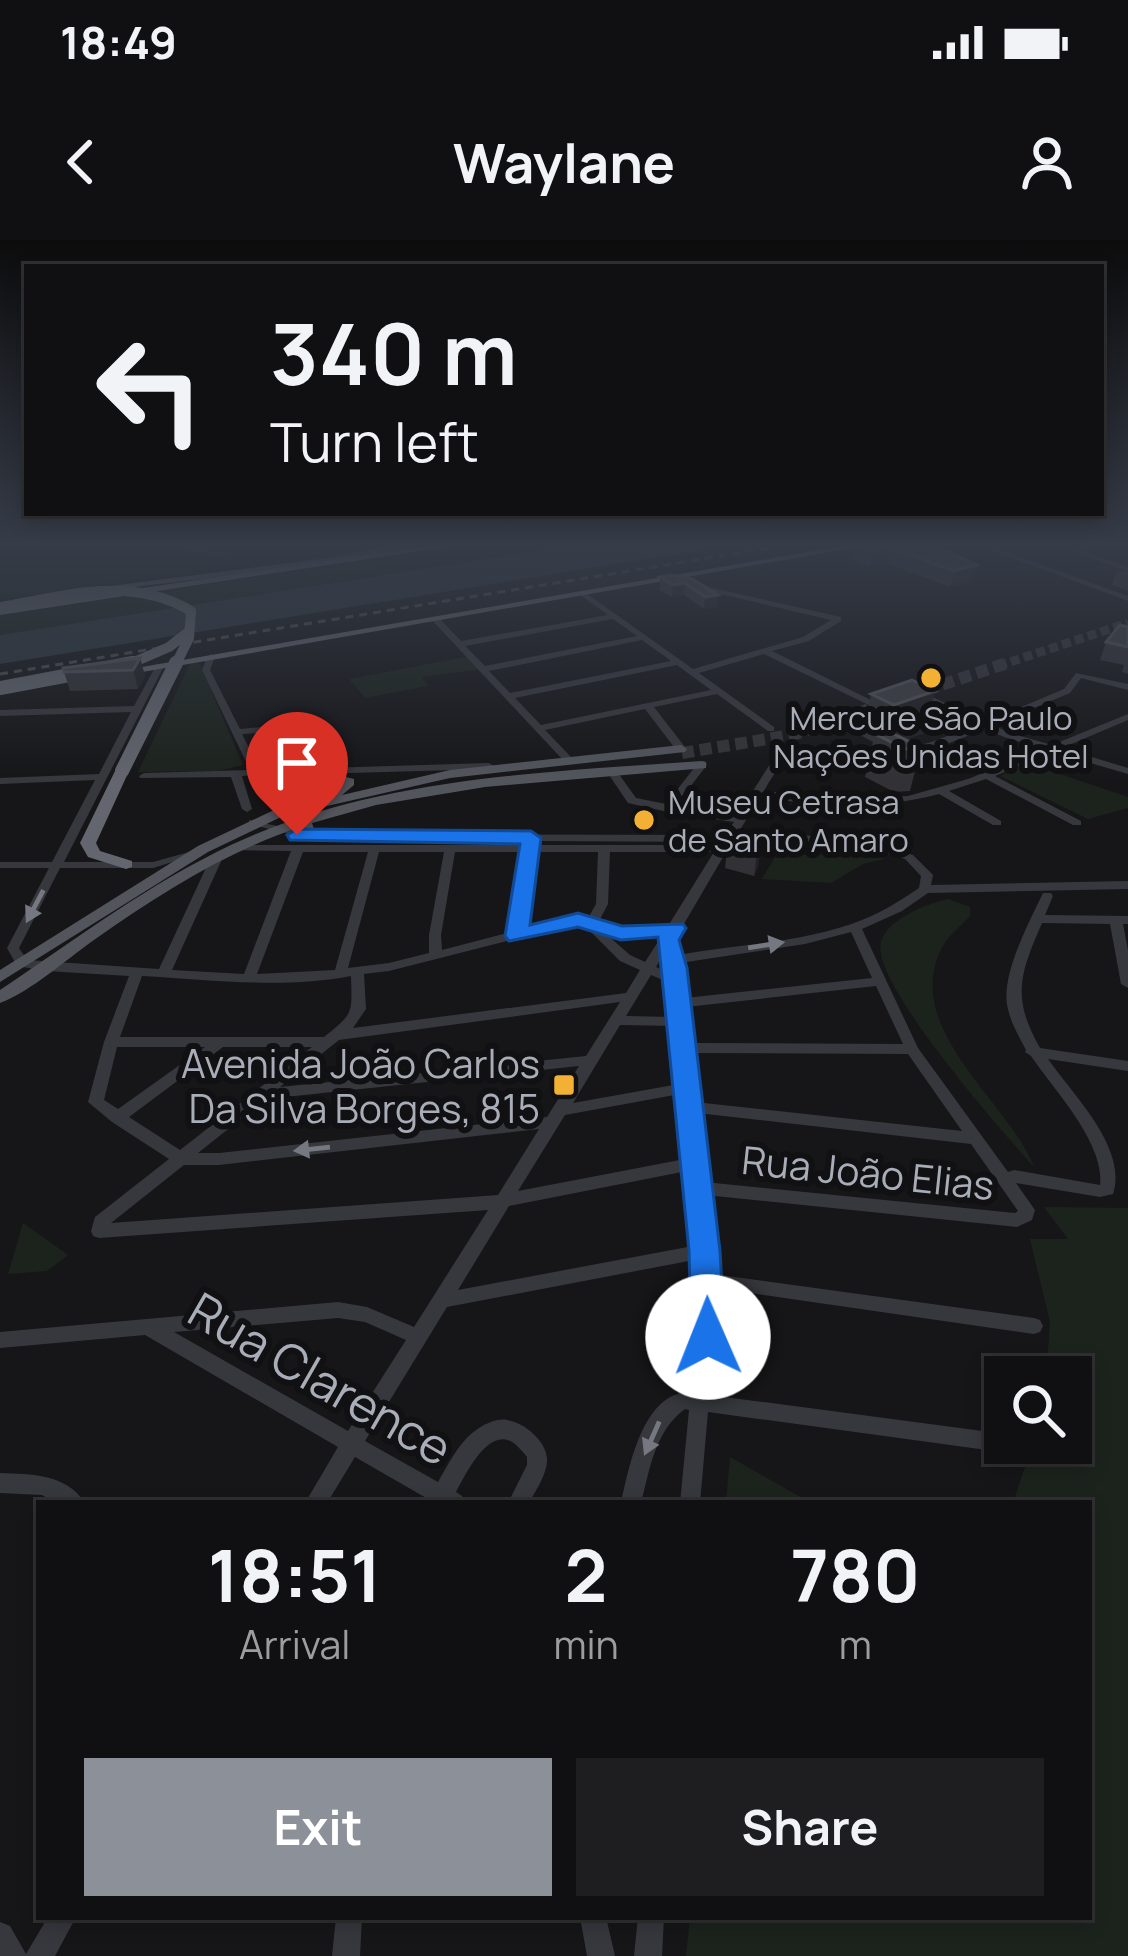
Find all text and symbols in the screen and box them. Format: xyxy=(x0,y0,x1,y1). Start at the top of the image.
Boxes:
text: 18:49 xyxy=(60,11,177,73)
text: Waylane xyxy=(453,125,675,199)
icon: back xyxy=(48,129,114,195)
icon: person xyxy=(1014,129,1080,195)
text: 340 m xyxy=(270,295,518,410)
icon: left xyxy=(72,312,228,468)
text: Turn left xyxy=(270,404,479,478)
marker: Mercure São Paulo Nações Unidas Hotel xyxy=(918,665,944,691)
place label: Mercure São Paulo Nações Unidas Hotel xyxy=(773,695,1089,778)
pin xyxy=(246,712,348,835)
icon: arrive xyxy=(264,730,330,796)
place label: Museu Cetrasa de Santo Amaro xyxy=(668,779,909,862)
marker: Museu Cetrasa de Santo Amaro xyxy=(631,807,657,833)
one-way arrow xyxy=(26,888,46,923)
one-way arrow xyxy=(747,935,785,954)
place label: Avenida João Carlos Da Silva Borges, 815 xyxy=(181,1036,540,1135)
marker: Avenida João Carlos Da Silva Borges, 815 xyxy=(551,1072,577,1098)
street label: Rua João Elias xyxy=(739,1132,997,1212)
one-way arrow xyxy=(293,1139,330,1158)
position arrow xyxy=(645,1274,771,1400)
street label: Rua Clarence xyxy=(178,1276,464,1480)
map controls xyxy=(984,1356,1092,1464)
button: search xyxy=(984,1356,1092,1464)
one-way arrow xyxy=(642,1421,662,1456)
text: 18:51 xyxy=(208,1525,382,1624)
text: 2 xyxy=(565,1525,608,1624)
text: 780 xyxy=(790,1525,920,1624)
text: Arrival xyxy=(239,1617,350,1671)
text: min xyxy=(553,1617,619,1671)
text: m xyxy=(839,1617,872,1671)
button: Exit xyxy=(84,1758,552,1896)
button: Share xyxy=(576,1758,1044,1896)

